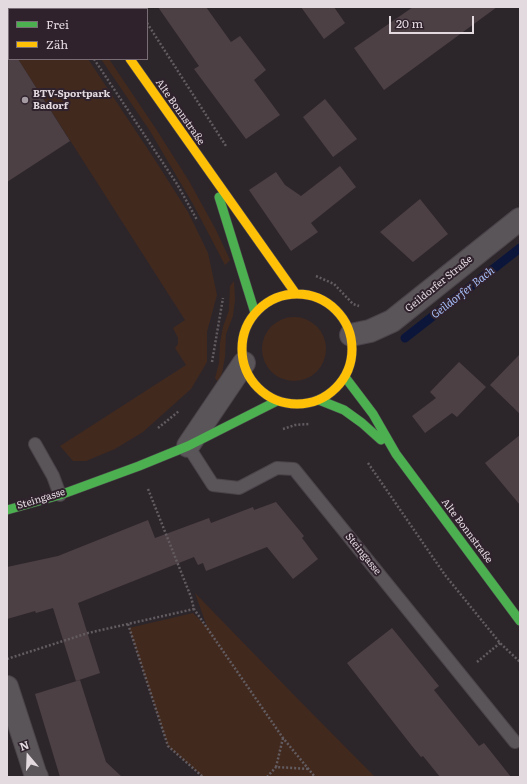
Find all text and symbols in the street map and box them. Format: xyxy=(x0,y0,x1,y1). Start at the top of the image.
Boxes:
legend xyxy=(8,8,148,60)
scale bar xyxy=(391,8,476,34)
text: 20 m xyxy=(396,14,423,32)
text: Frei xyxy=(46,15,69,33)
text: Zäh xyxy=(46,35,68,53)
street label: Alte Bonnstraße xyxy=(153,77,207,147)
place label: BTV-Sportpark Badorf xyxy=(33,88,110,112)
marker: BTV-Sportpark Badorf xyxy=(20,95,30,105)
street label: Geildorfer Straße xyxy=(403,253,475,315)
water label: Geildorfer Bach xyxy=(429,264,497,322)
street label: Steingasse xyxy=(15,486,67,512)
street label: Alte Bonnstraße xyxy=(439,496,495,566)
street label: Steingasse xyxy=(343,531,383,577)
north arrow xyxy=(8,736,48,776)
text: N xyxy=(17,736,31,754)

